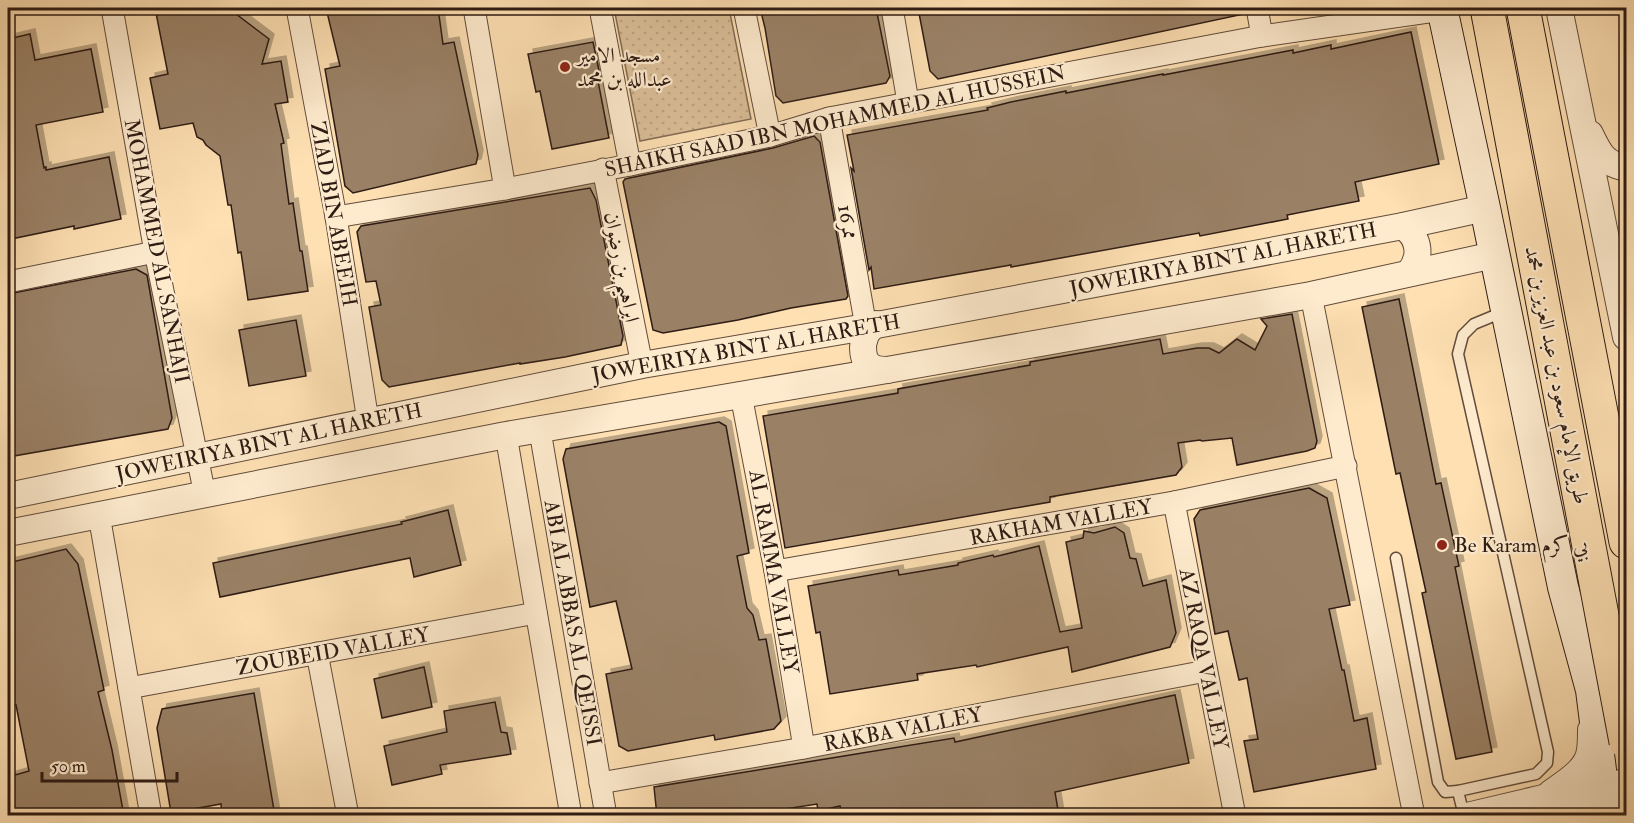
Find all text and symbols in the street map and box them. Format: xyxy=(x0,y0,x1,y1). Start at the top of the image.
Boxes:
place label: مسجد الامير عبدالله بن محمد xyxy=(575,42,672,93)
street label: SHAIKH SAAD IBN MOHAMMED AL HUSSEIN xyxy=(602,59,1068,184)
marker: مسجد الامير عبدالله بن محمد xyxy=(558,60,572,74)
street label: MOHAMMED AL SANHAJI xyxy=(118,117,195,386)
street label: ZIAD BIN ABEEIH xyxy=(304,119,363,309)
street label: ممر16 xyxy=(831,203,864,242)
street label: ابراهيم بن رضوان xyxy=(591,210,645,326)
street label: JOWEIRIYA BINT AL HARETH xyxy=(1066,216,1379,303)
street label: طريق الإمام سعود بن عبد العزيز بن محمد xyxy=(1514,244,1595,507)
street label: JOWEIRIYA BINT AL HARETH xyxy=(589,308,902,389)
street label: JOWEIRIYA BINT AL HARETH xyxy=(112,397,425,488)
street label: AL RAMMA VALLEY xyxy=(742,467,805,677)
street label: RAKHAM VALLEY xyxy=(967,493,1155,552)
street label: ABI AL ABBAS AL QEISSI xyxy=(537,497,607,748)
place label: Be Karam بي كرم xyxy=(1454,532,1588,563)
marker: Be Karam بي كرم xyxy=(1435,538,1449,552)
street label: AZ RAQA VALLEY xyxy=(1173,565,1234,753)
street label: ZOUBEID VALLEY xyxy=(234,621,433,682)
street label: RAKBA VALLEY xyxy=(821,701,986,758)
scale bar xyxy=(42,745,177,783)
text: 50 m xyxy=(51,755,86,778)

